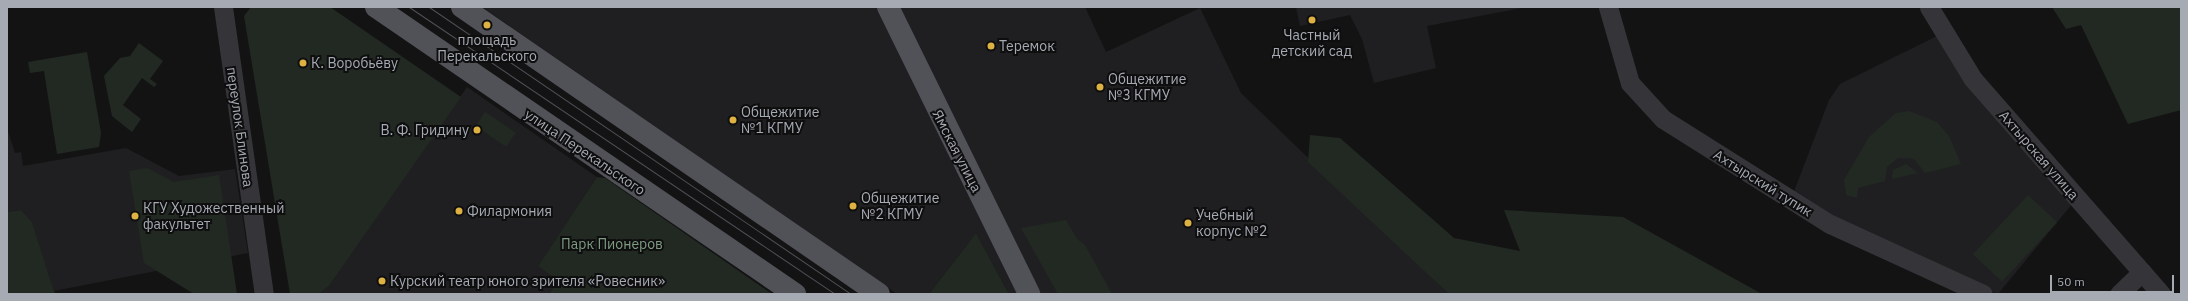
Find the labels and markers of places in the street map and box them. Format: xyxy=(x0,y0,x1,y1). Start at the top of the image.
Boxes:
marker: Частный детский сад xyxy=(1307,15,1317,25)
marker: площадь Перекальского xyxy=(482,20,492,30)
place label: Частный детский сад xyxy=(1272,27,1352,60)
place label: площадь Перекальского xyxy=(437,32,537,64)
place label: Теремок xyxy=(999,38,1055,54)
marker: Теремок xyxy=(986,41,996,51)
place label: К. Воробьёву xyxy=(311,55,398,71)
marker: К. Воробьёву xyxy=(298,58,308,68)
place label: Общежитие №3 КГМУ xyxy=(1108,71,1186,104)
marker: Общежитие №3 КГМУ xyxy=(1095,82,1105,92)
place label: Общежитие №1 КГМУ xyxy=(741,104,819,136)
marker: Общежитие №1 КГМУ xyxy=(728,115,738,125)
place label: В. Ф. Гридину xyxy=(380,122,469,138)
marker: В. Ф. Гридину xyxy=(472,125,482,135)
place label: Общежитие №2 КГМУ xyxy=(861,190,939,222)
place label: КГУ Художественный факультет xyxy=(143,200,284,232)
marker: Общежитие №2 КГМУ xyxy=(848,201,858,211)
place label: Филармония xyxy=(467,203,552,219)
marker: Филармония xyxy=(454,206,464,216)
place label: Учебный корпус №2 xyxy=(1196,207,1267,240)
marker: КГУ Художественный факультет xyxy=(130,211,140,221)
marker: Учебный корпус №2 xyxy=(1183,218,1193,228)
place label: Курский театр юного зрителя «Ровесник» xyxy=(390,273,665,289)
marker: Курский театр юного зрителя «Ровесник» xyxy=(377,276,387,286)

